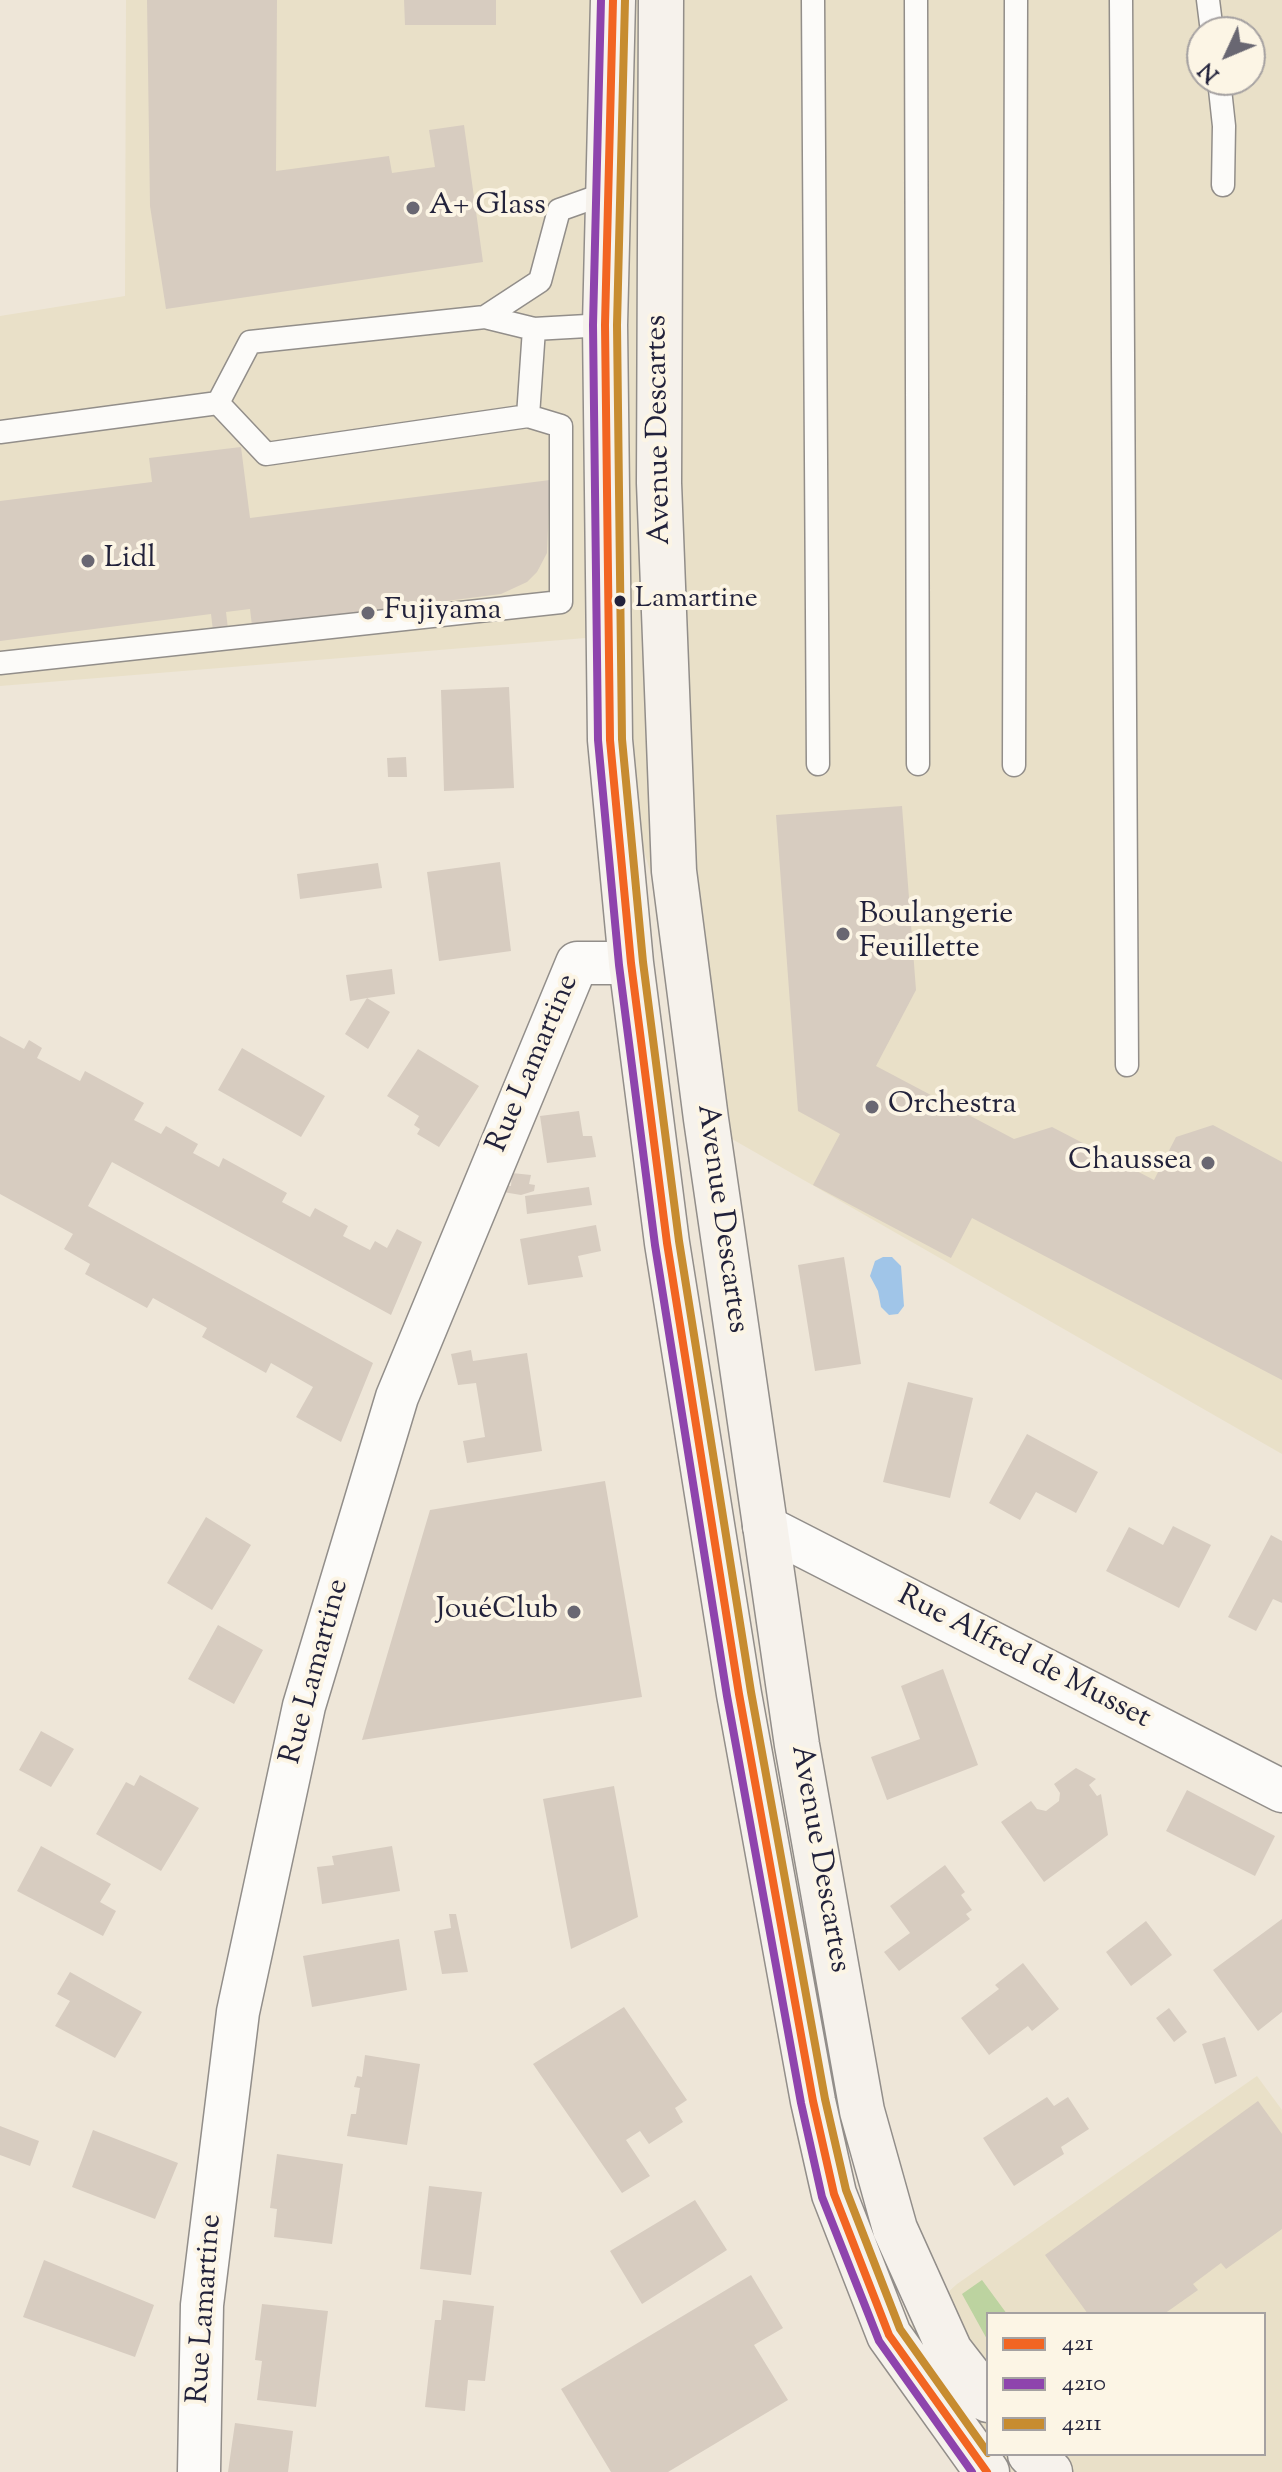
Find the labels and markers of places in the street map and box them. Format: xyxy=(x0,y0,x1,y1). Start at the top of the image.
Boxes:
place label: A+ Glass xyxy=(429,190,546,226)
marker: A+ Glass xyxy=(404,199,422,217)
place label: Lidl xyxy=(104,543,156,579)
marker: Lidl xyxy=(79,552,97,570)
place label: Lamartine xyxy=(635,584,758,618)
marker: Lamartine xyxy=(612,593,628,609)
place label: Fujiyama xyxy=(384,595,502,631)
marker: Fujiyama xyxy=(359,604,377,622)
place label: Boulangerie Feuillette xyxy=(859,899,1013,970)
marker: Boulangerie Feuillette xyxy=(834,925,852,943)
place label: Orchestra xyxy=(888,1089,1017,1125)
marker: Orchestra xyxy=(863,1098,881,1116)
place label: Chaussea xyxy=(1068,1145,1192,1181)
marker: Chaussea xyxy=(1199,1154,1217,1172)
place label: JouéClub xyxy=(436,1594,558,1630)
marker: JouéClub xyxy=(565,1603,583,1621)

